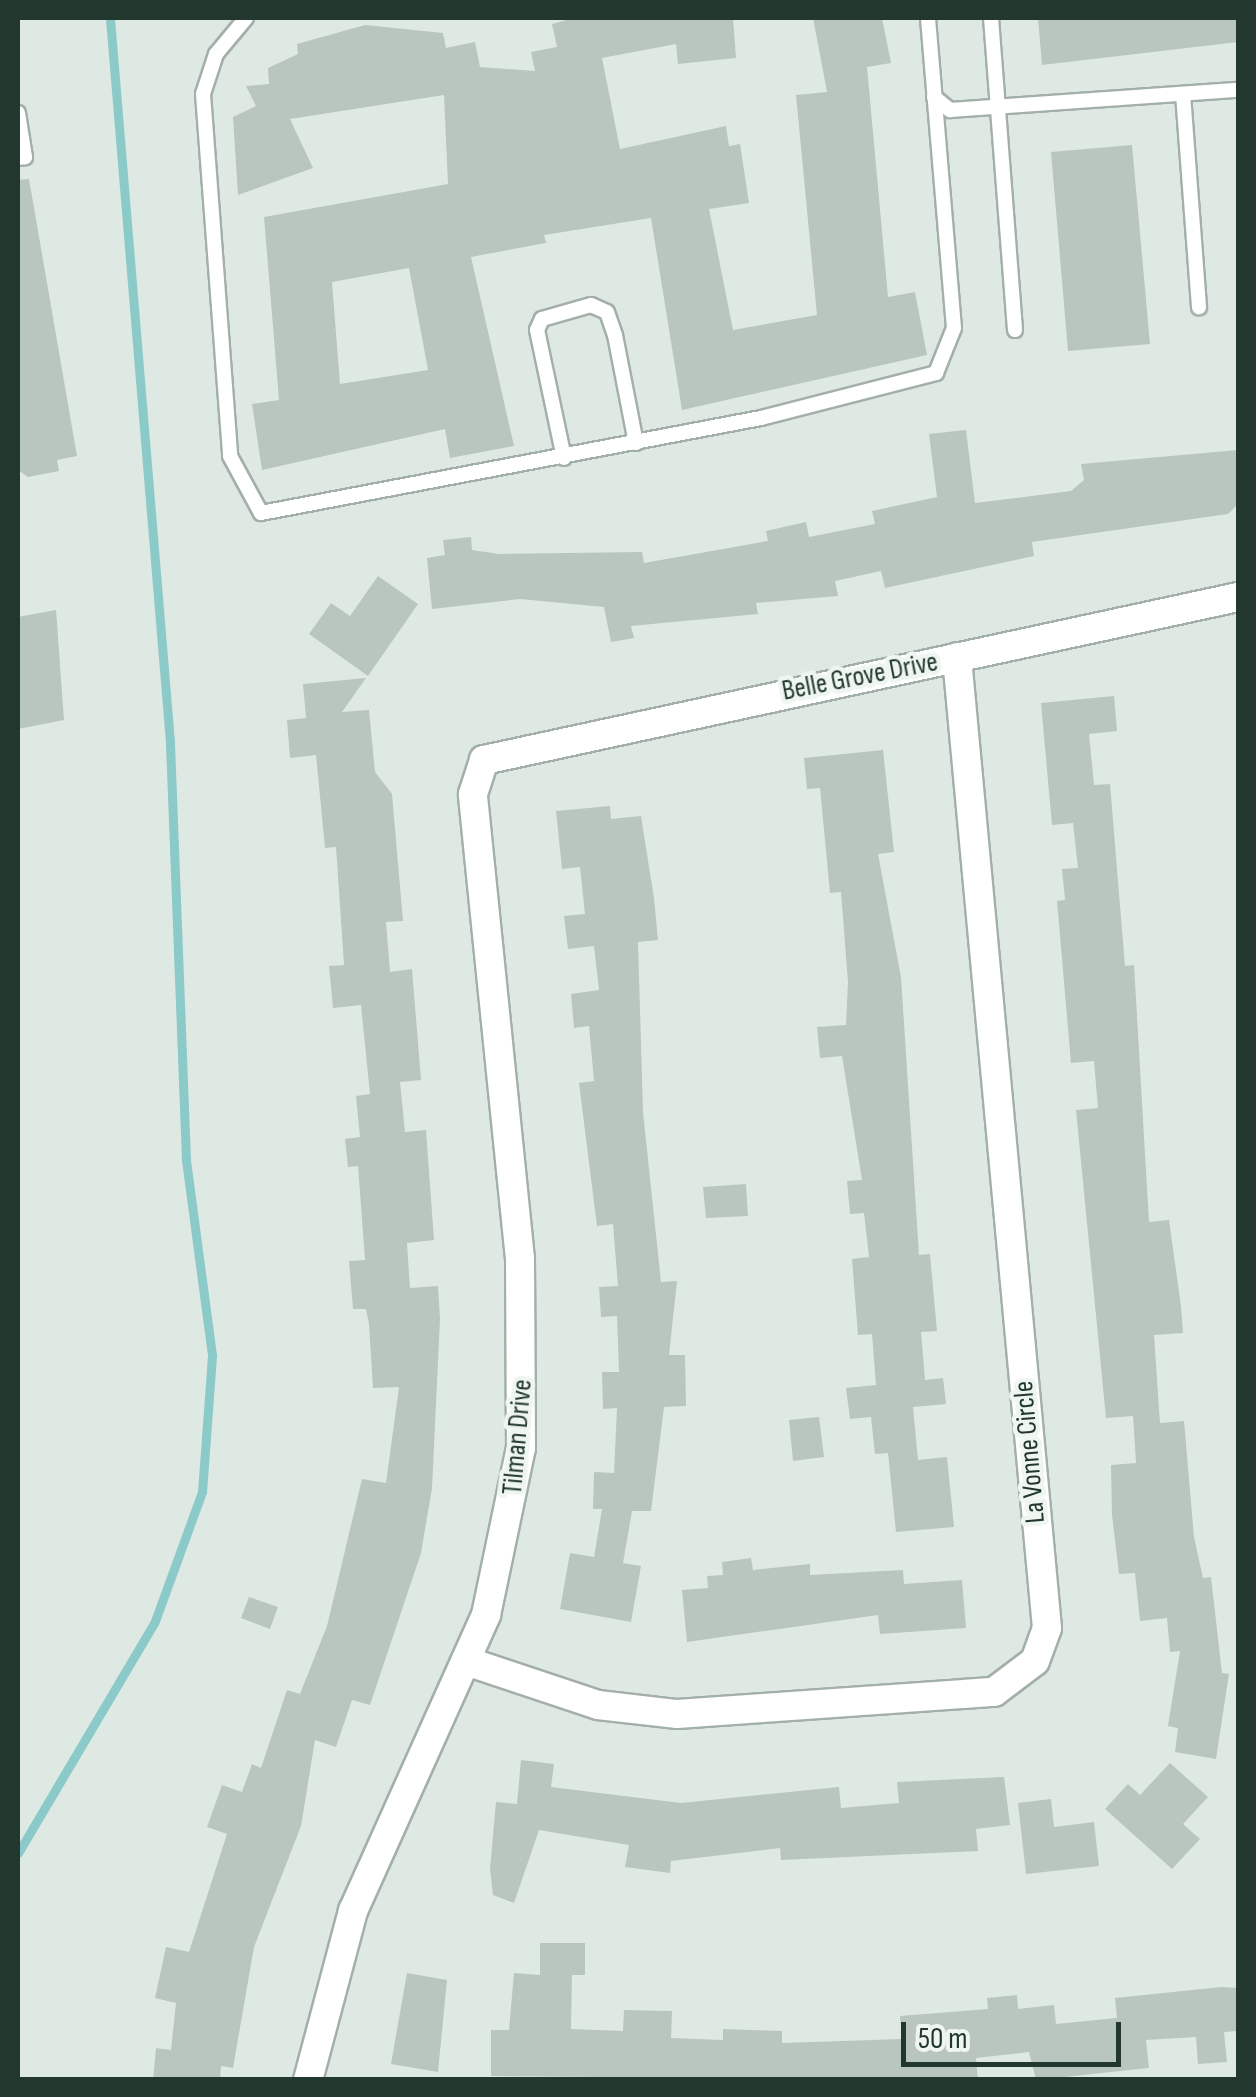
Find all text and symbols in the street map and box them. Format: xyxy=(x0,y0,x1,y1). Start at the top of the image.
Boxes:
street label: Belle Grove Drive xyxy=(779,645,941,709)
street label: Tilman Drive xyxy=(496,1378,540,1496)
street label: La Vonne Circle xyxy=(1007,1379,1053,1525)
scale bar xyxy=(906,2002,1126,2064)
text: 50 m xyxy=(918,2021,967,2057)

